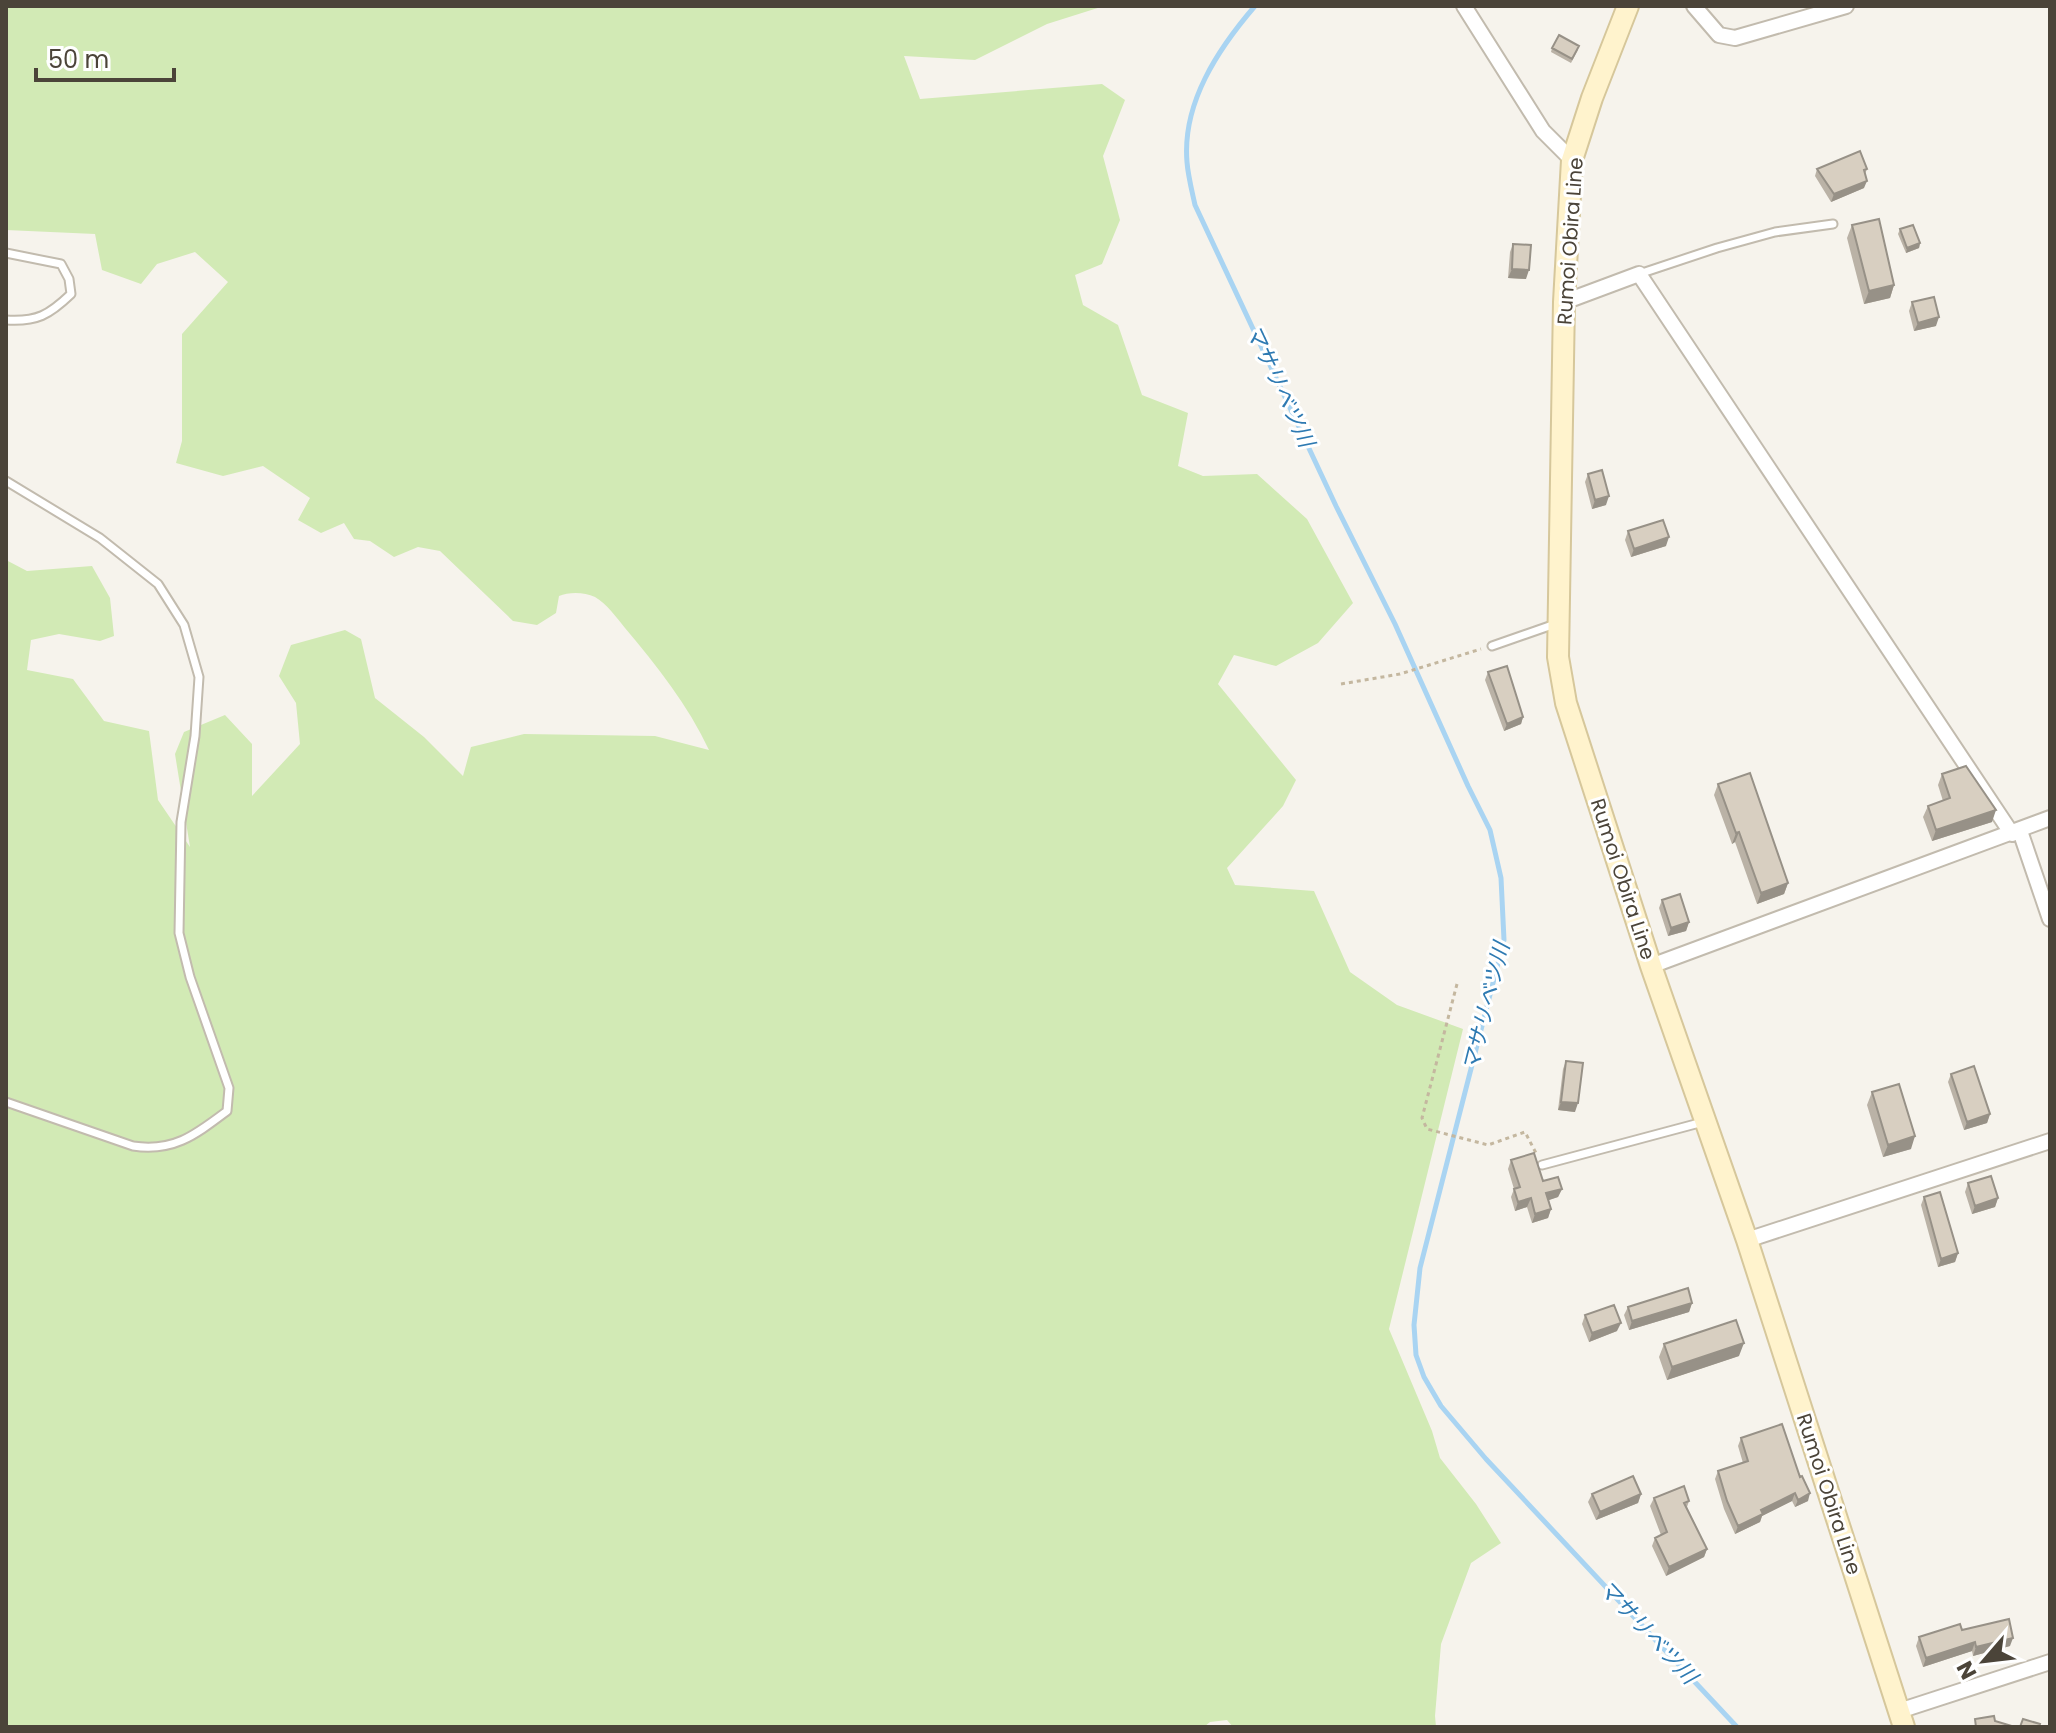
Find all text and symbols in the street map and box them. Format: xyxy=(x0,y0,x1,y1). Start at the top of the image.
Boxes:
scale bar xyxy=(36,32,174,82)
text: 50 m xyxy=(48,43,109,76)
street label: Rumoi Obira Line xyxy=(1550,156,1590,326)
water label: マサリベツ川 xyxy=(1238,320,1323,454)
street label: Rumoi Obira Line xyxy=(1584,795,1662,963)
water label: マサリベツ川 xyxy=(1455,937,1517,1075)
street label: Rumoi Obira Line xyxy=(1790,1410,1868,1578)
water label: マサリベツ川 xyxy=(1592,1573,1706,1692)
north arrow xyxy=(1944,1621,2024,1701)
text: N xyxy=(1949,1656,1984,1685)

